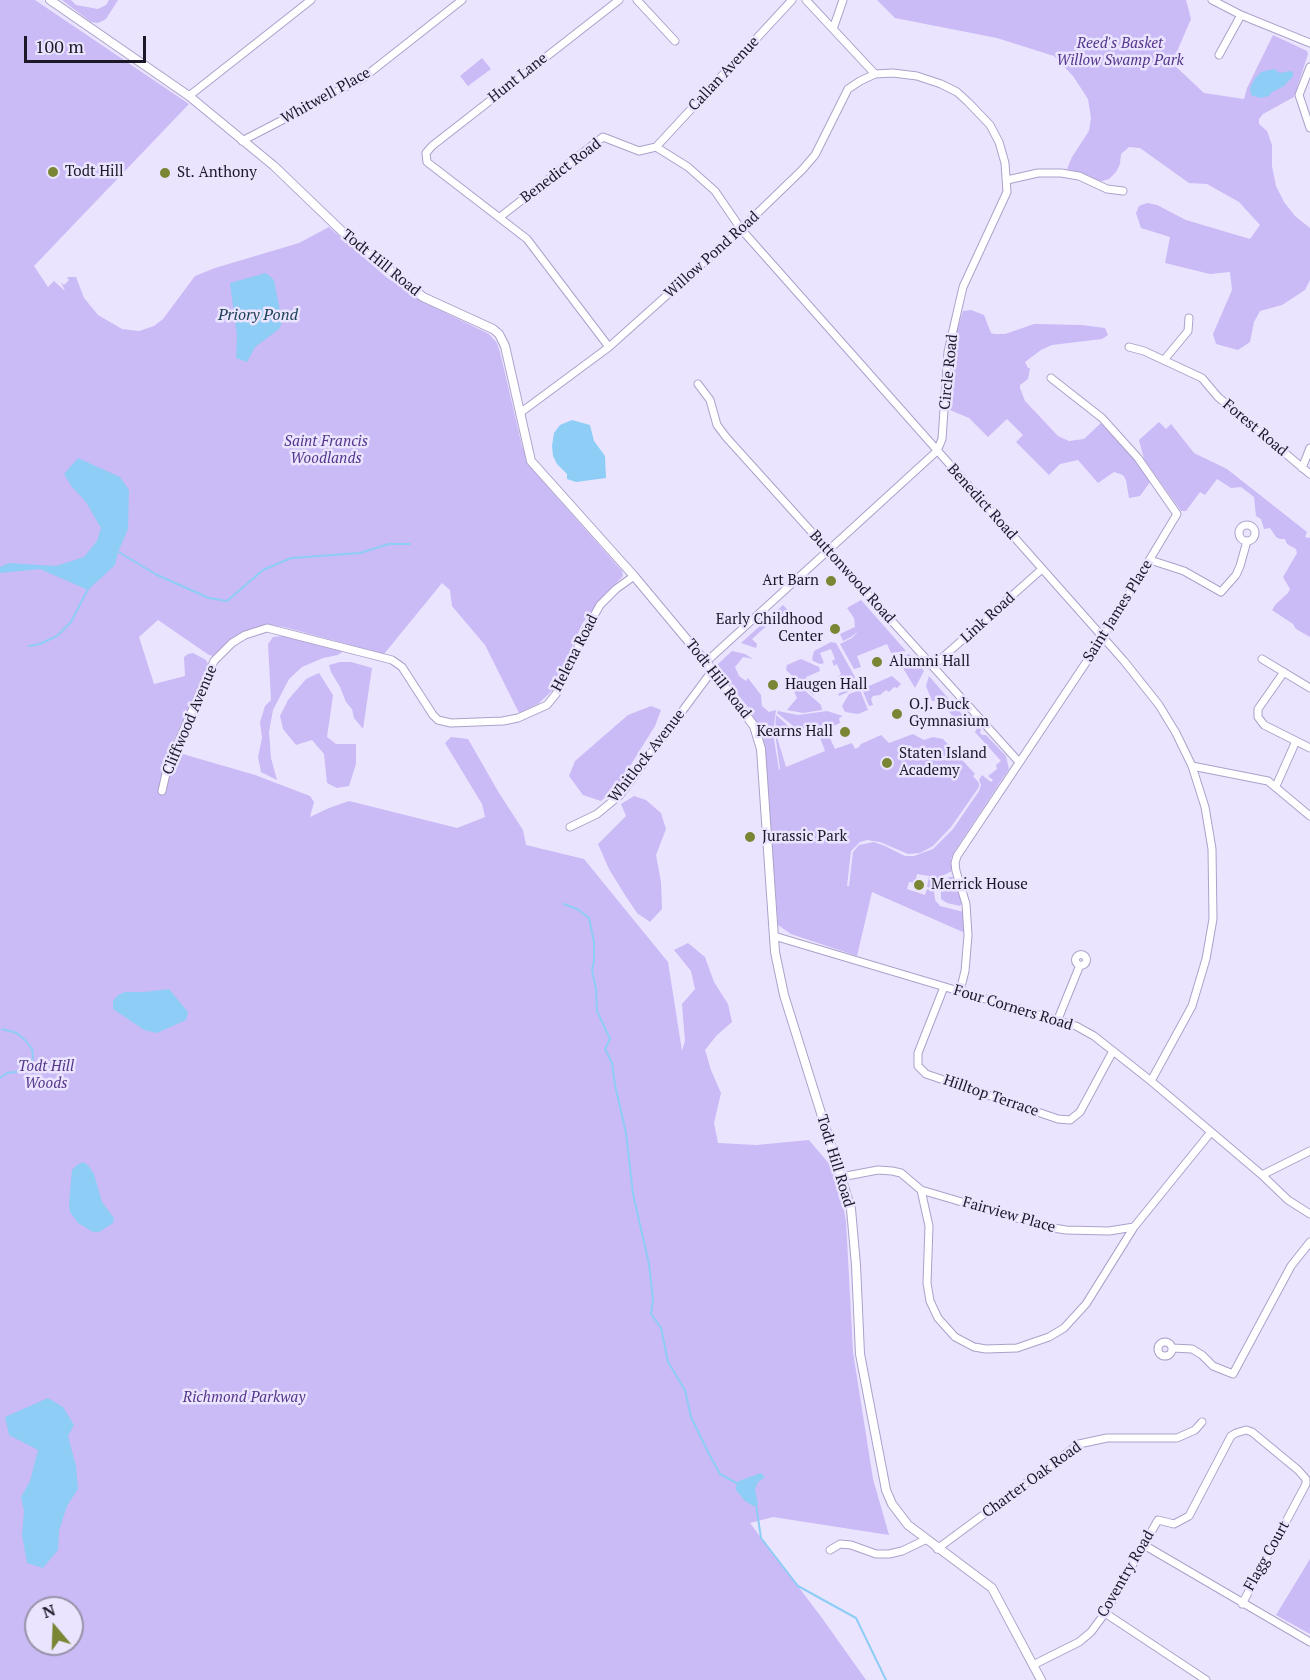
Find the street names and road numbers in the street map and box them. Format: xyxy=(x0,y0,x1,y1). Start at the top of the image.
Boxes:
street label: Callan Avenue xyxy=(685,33,763,115)
street label: Hunt Lane xyxy=(485,49,551,107)
street label: Whitwell Place xyxy=(278,64,374,128)
street label: Benedict Road xyxy=(517,135,605,207)
street label: Willow Pond Road xyxy=(661,208,763,302)
street label: Todt Hill Road xyxy=(338,226,424,300)
street label: Circle Road xyxy=(936,333,962,411)
street label: Forest Road xyxy=(1219,396,1291,460)
street label: Benedict Road xyxy=(943,460,1021,544)
street label: Buttonwood Road xyxy=(806,527,898,627)
street label: Saint James Place xyxy=(1079,557,1157,665)
street label: Link Road xyxy=(957,589,1019,647)
street label: Helena Road xyxy=(548,611,602,695)
street label: Todt Hill Road xyxy=(681,636,755,722)
street label: Cliffwood Avenue xyxy=(159,662,221,778)
street label: Whitlock Avenue xyxy=(605,706,689,806)
street label: Four Corners Road xyxy=(951,981,1075,1035)
street label: Hilltop Terrace xyxy=(941,1071,1041,1121)
street label: Todt Hill Road xyxy=(812,1113,858,1209)
street label: Fairview Place xyxy=(960,1193,1058,1237)
street label: Charter Oak Road xyxy=(979,1438,1085,1522)
street label: Flagg Court xyxy=(1240,1518,1294,1594)
street label: Coventry Road xyxy=(1094,1527,1158,1621)

